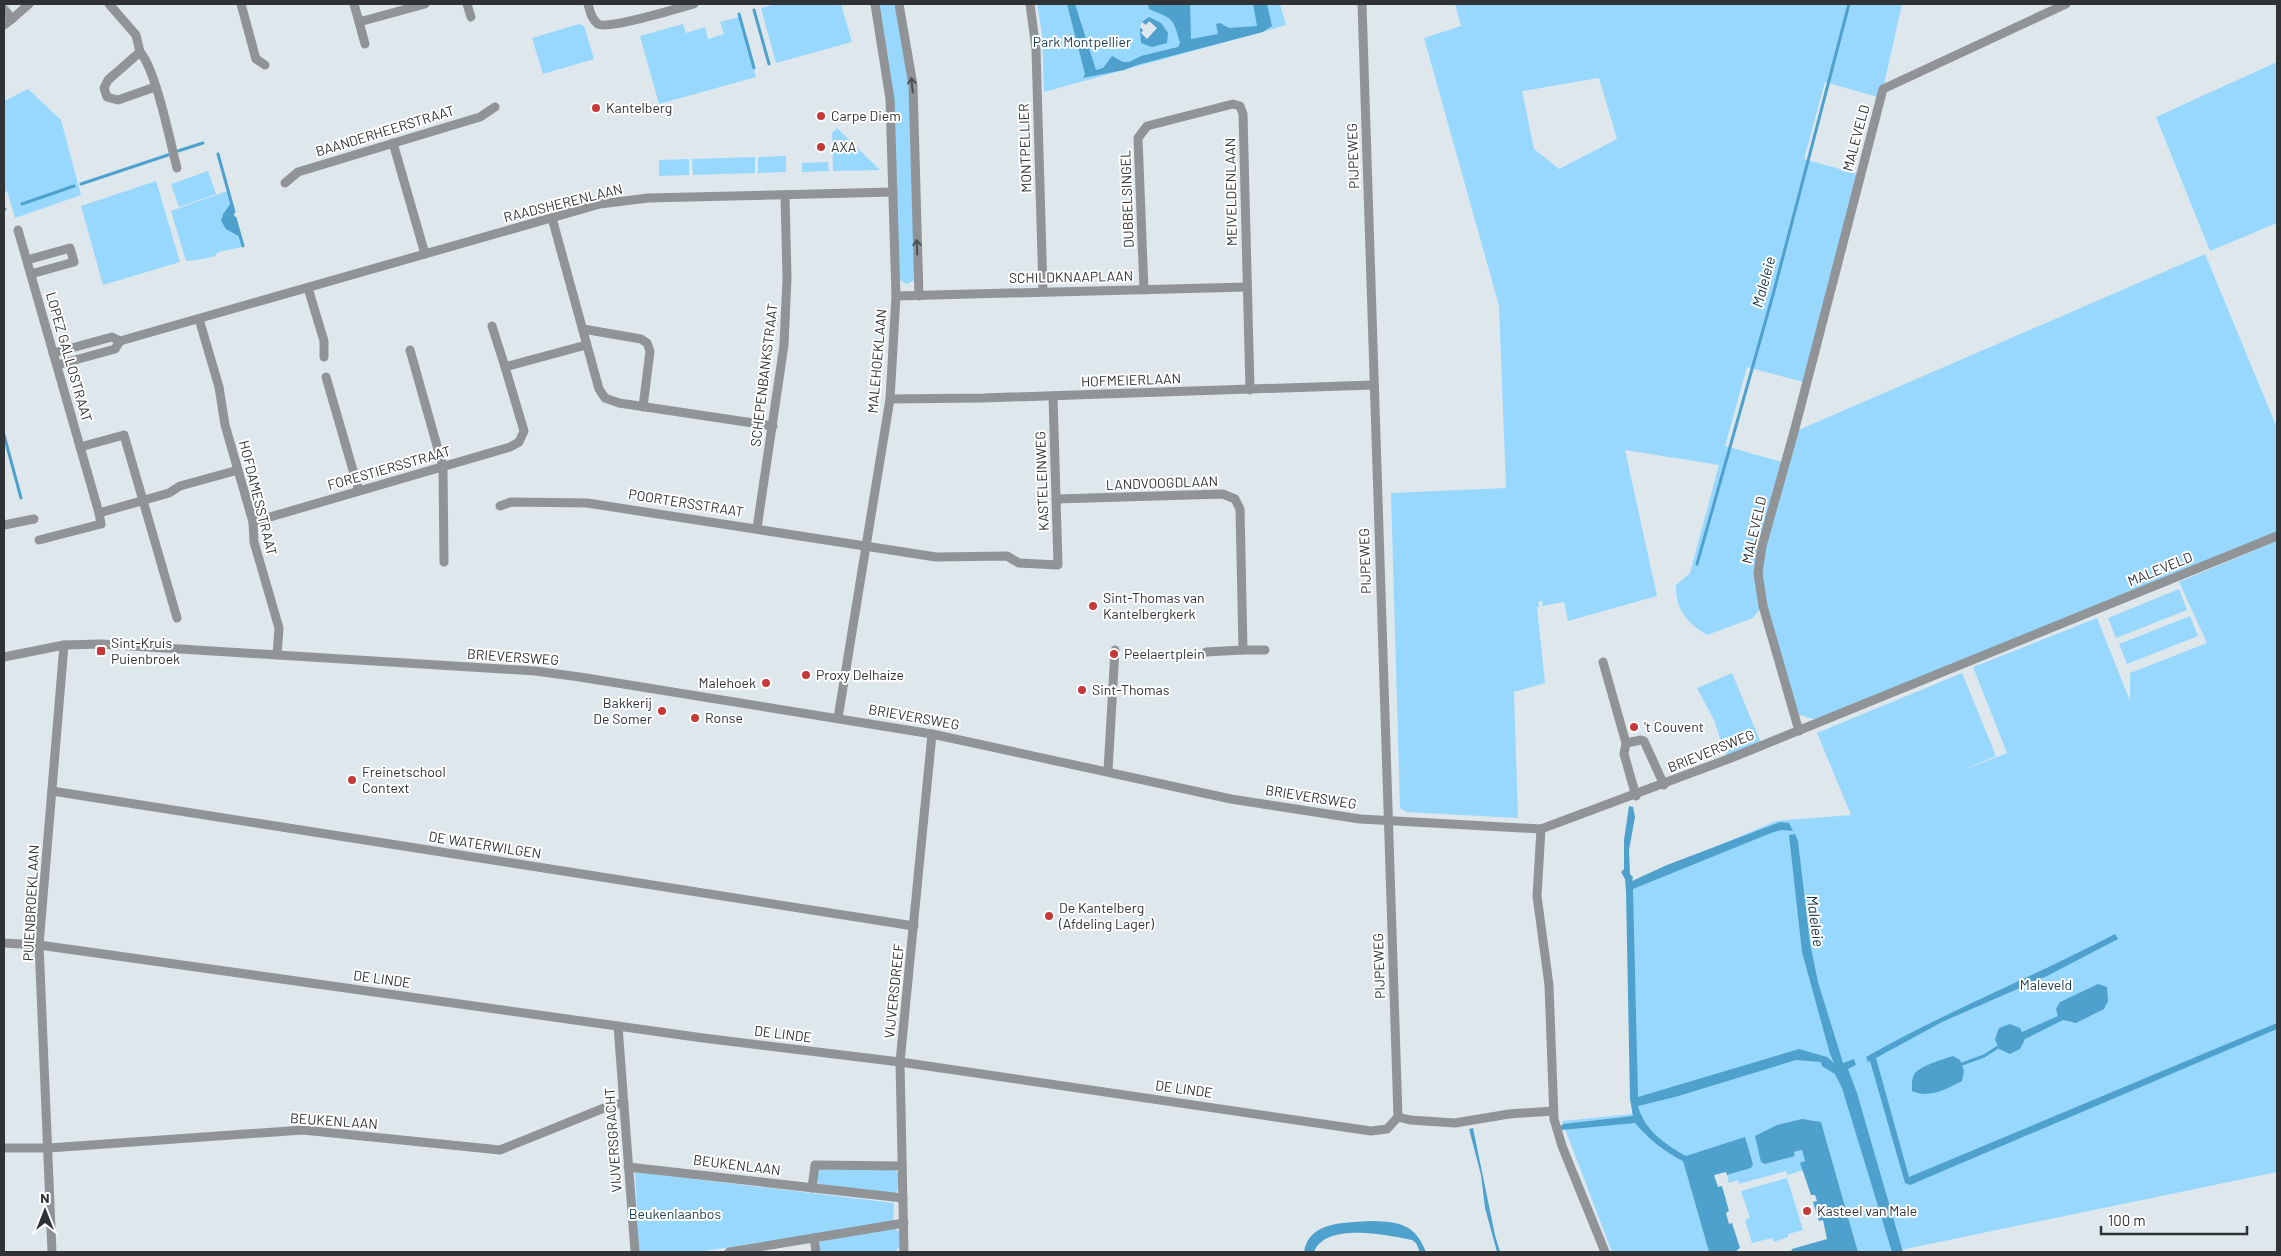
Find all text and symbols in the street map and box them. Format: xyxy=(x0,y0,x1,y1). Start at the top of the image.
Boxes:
park label: Park Montpellier xyxy=(1033,33,1131,50)
one-way arrow xyxy=(907,77,917,93)
place label: Kantelberg xyxy=(606,99,672,116)
street label: BAANDERHEERSTRAAT xyxy=(313,101,456,160)
marker: Kantelberg xyxy=(590,102,602,114)
street label: MONTPELLIER xyxy=(1014,103,1035,193)
street label: MALEVELD xyxy=(1838,103,1873,173)
place label: Carpe Diem xyxy=(831,107,901,124)
marker: Carpe Diem xyxy=(815,110,827,122)
street label: PIJPEWEG xyxy=(1343,123,1362,189)
place label: AXA xyxy=(831,138,857,155)
street label: MEIVELDENLAAN xyxy=(1221,138,1240,246)
marker: AXA xyxy=(815,141,827,153)
street label: DUBBELSINGEL xyxy=(1116,150,1137,248)
street label: RAADSHERENLAAN xyxy=(502,180,624,226)
one-way arrow xyxy=(913,240,922,256)
water label: Maleleie xyxy=(1748,254,1779,309)
street label: SCHILDKNAAPLAAN xyxy=(1009,267,1133,286)
street label: LOPEZ GALLOSTRAAT xyxy=(43,290,96,424)
street label: SCHEPENBANKSTRAAT xyxy=(746,302,781,448)
street label: MALEHOEKLAAN xyxy=(863,308,890,414)
street label: HOFMEIERLAAN xyxy=(1081,369,1181,390)
street label: KASTELEINWEG xyxy=(1031,431,1052,531)
street label: HOFDAMESSTRAAT xyxy=(236,438,281,557)
street label: FORESTIERSSTRAAT xyxy=(325,442,452,493)
street label: LANDVOOGDLAAN xyxy=(1106,472,1218,493)
street label: POORTERSSTRAAT xyxy=(627,485,745,520)
street label: MALEVELD xyxy=(1738,495,1769,565)
street label: PIJPEWEG xyxy=(1355,528,1374,594)
street label: MALEVELD xyxy=(2125,548,2195,589)
place label: Sint-Thomas van Kantelbergkerk xyxy=(1103,589,1204,622)
marker: Sint-Thomas van Kantelbergkerk xyxy=(1087,600,1099,612)
place label: Sint-Kruis Puienbroek xyxy=(111,634,180,667)
marker: Sint-Kruis Puienbroek xyxy=(95,645,107,657)
street label: BRIEVERSWEG xyxy=(467,645,559,668)
place label: Peelaertplein xyxy=(1124,645,1205,662)
marker: Peelaertplein xyxy=(1108,648,1120,660)
place label: Proxy Delhaize xyxy=(816,666,904,683)
marker: Proxy Delhaize xyxy=(800,669,812,681)
place label: Malehoek xyxy=(699,674,756,691)
marker: Malehoek xyxy=(760,677,772,689)
place label: Sint-Thomas xyxy=(1092,681,1170,698)
marker: Sint-Thomas xyxy=(1076,684,1088,696)
place label: Bakkerij De Somer xyxy=(593,694,652,727)
street label: BRIEVERSWEG xyxy=(867,700,961,733)
marker: Bakkerij De Somer xyxy=(656,705,668,717)
place label: Ronse xyxy=(705,709,743,726)
marker: Ronse xyxy=(689,712,701,724)
place label: 't Couvent xyxy=(1644,718,1704,735)
marker: 't Couvent xyxy=(1628,721,1640,733)
street label: BRIEVERSWEG xyxy=(1665,725,1757,776)
place label: Freinetschool Context xyxy=(362,763,446,796)
marker: Freinetschool Context xyxy=(346,774,358,786)
street label: BRIEVERSWEG xyxy=(1264,781,1358,812)
street label: DE WATERWILGEN xyxy=(428,827,543,862)
street label: PUIENBROEKLAAN xyxy=(19,844,42,962)
water label: Maleleie xyxy=(1803,894,1829,948)
place label: De Kantelberg (Afdeling Lager) xyxy=(1058,899,1154,932)
marker: De Kantelberg (Afdeling Lager) xyxy=(1043,910,1055,922)
street label: PIJPEWEG xyxy=(1369,933,1388,999)
street label: VIJVERSDREEF xyxy=(880,943,907,1039)
street label: DE LINDE xyxy=(352,966,412,991)
park label: Maleveld xyxy=(2020,976,2072,993)
street label: DE LINDE xyxy=(753,1022,813,1045)
street label: DE LINDE xyxy=(1154,1076,1214,1101)
street label: VIJVERSGRACHT xyxy=(600,1087,625,1193)
street label: BEUKENLAAN xyxy=(290,1109,378,1132)
street label: BEUKENLAAN xyxy=(692,1151,782,1178)
north arrow xyxy=(20,1186,70,1236)
text: N xyxy=(40,1189,50,1206)
place label: Kasteel van Male xyxy=(1817,1202,1917,1219)
scale bar xyxy=(2101,1204,2247,1236)
park label: Beukenlaanbos xyxy=(629,1205,721,1222)
marker: Kasteel van Male xyxy=(1801,1205,1813,1217)
text: 100 m xyxy=(2108,1211,2146,1229)

